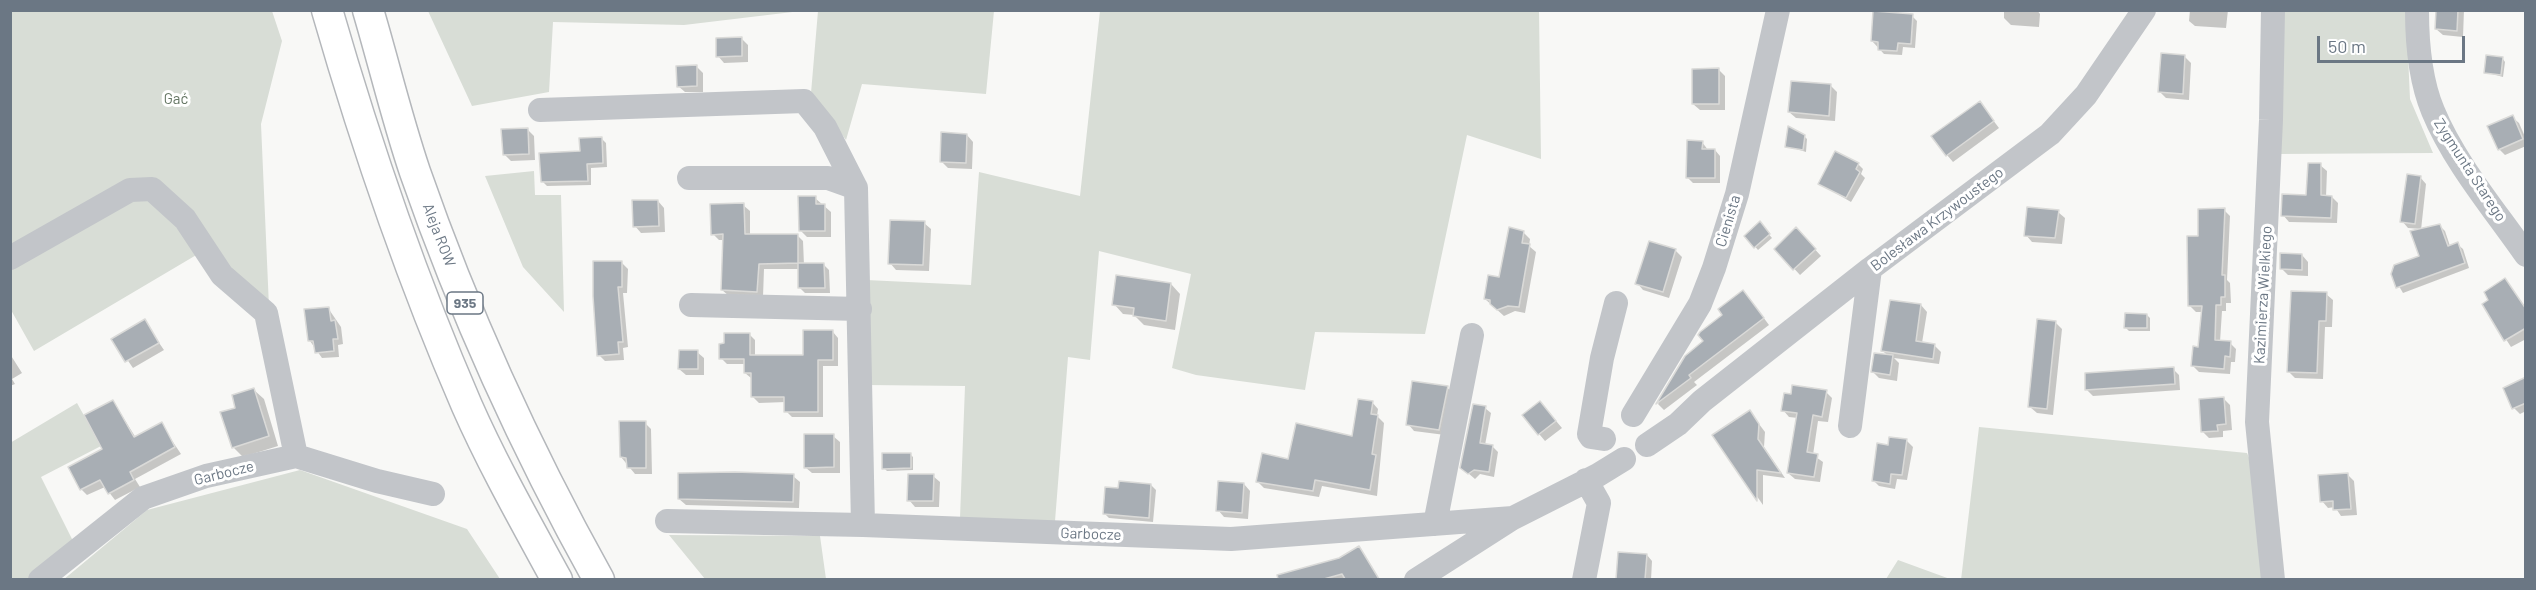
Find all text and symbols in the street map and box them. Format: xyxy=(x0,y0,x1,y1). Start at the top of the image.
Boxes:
scale bar xyxy=(2320,24,2468,62)
text: 50 m xyxy=(2328,35,2366,57)
park label: Gać xyxy=(164,90,188,108)
street label: Zygmunta Starego xyxy=(2430,115,2510,225)
street label: Bolesława Krzywoustego xyxy=(1867,163,2007,275)
street label: Cienista xyxy=(1712,193,1744,249)
street label: Aleja ROW xyxy=(419,201,459,269)
street label: Kazimierza Wielkiego xyxy=(2250,225,2276,365)
road number: 935 xyxy=(447,292,483,314)
street label: Garbocze xyxy=(192,457,256,489)
street label: Garbocze xyxy=(1060,524,1122,544)

